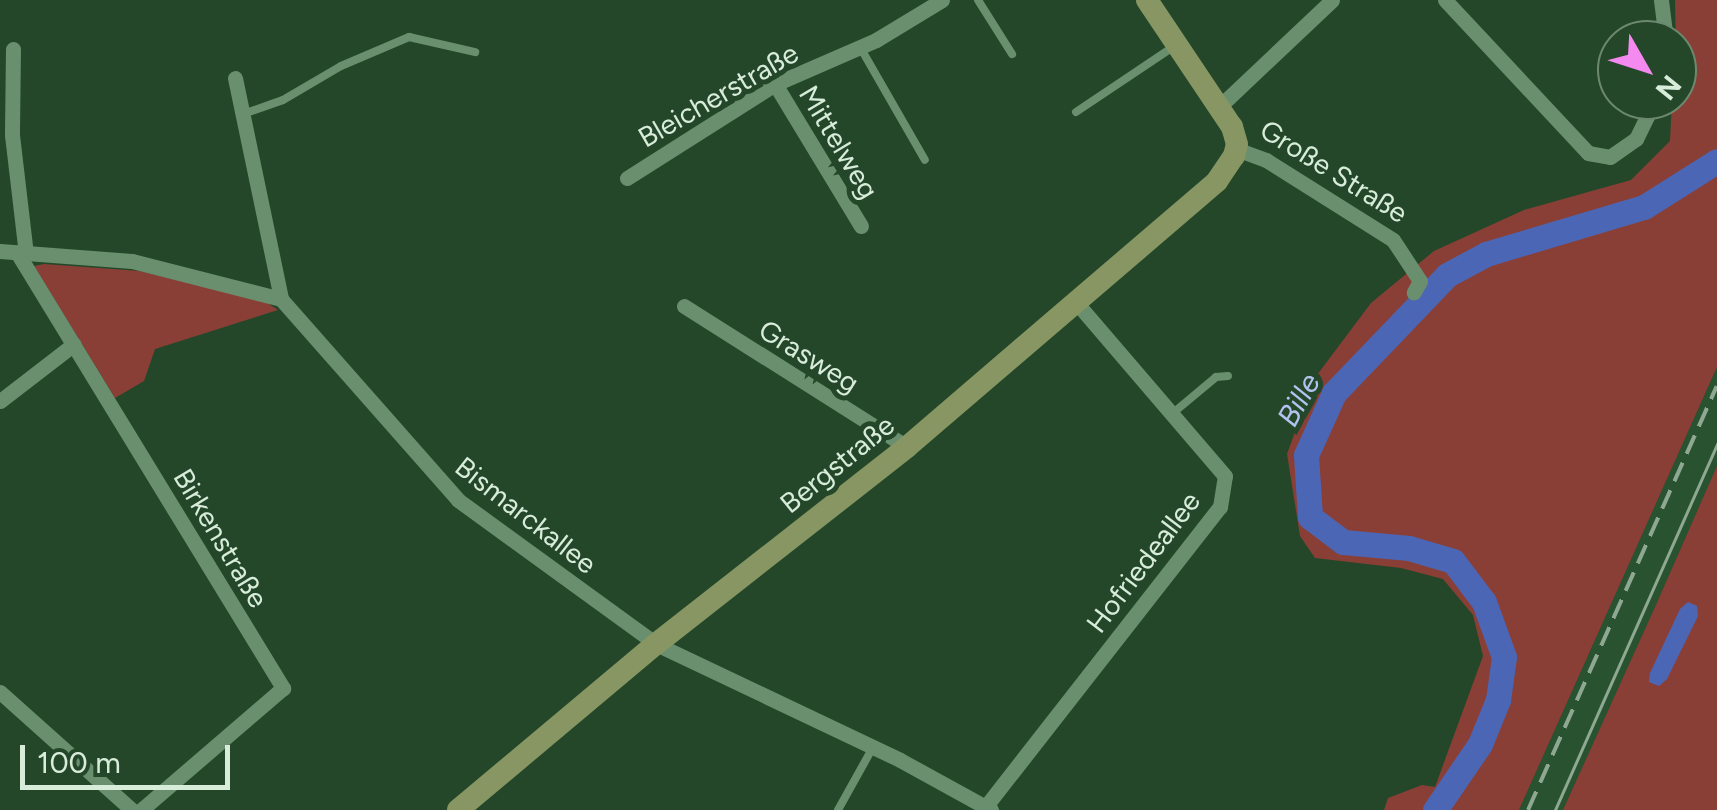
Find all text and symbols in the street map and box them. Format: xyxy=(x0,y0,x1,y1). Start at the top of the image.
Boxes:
north arrow xyxy=(1597,20,1697,120)
street label: Bleicherstraße xyxy=(632,36,804,154)
text: N xyxy=(1649,69,1689,107)
street label: Mittelweg xyxy=(792,79,886,205)
street label: Große Straße xyxy=(1254,112,1414,230)
street label: Grasweg xyxy=(753,312,865,400)
water label: Bille xyxy=(1270,367,1328,433)
street label: Bergstraße xyxy=(773,408,901,520)
street label: Bismarckallee xyxy=(449,449,603,581)
street label: Birkenstraße xyxy=(167,463,275,613)
street label: Hofriedeallee xyxy=(1079,485,1207,639)
scale bar xyxy=(25,725,235,787)
text: 100 m xyxy=(37,744,121,781)

